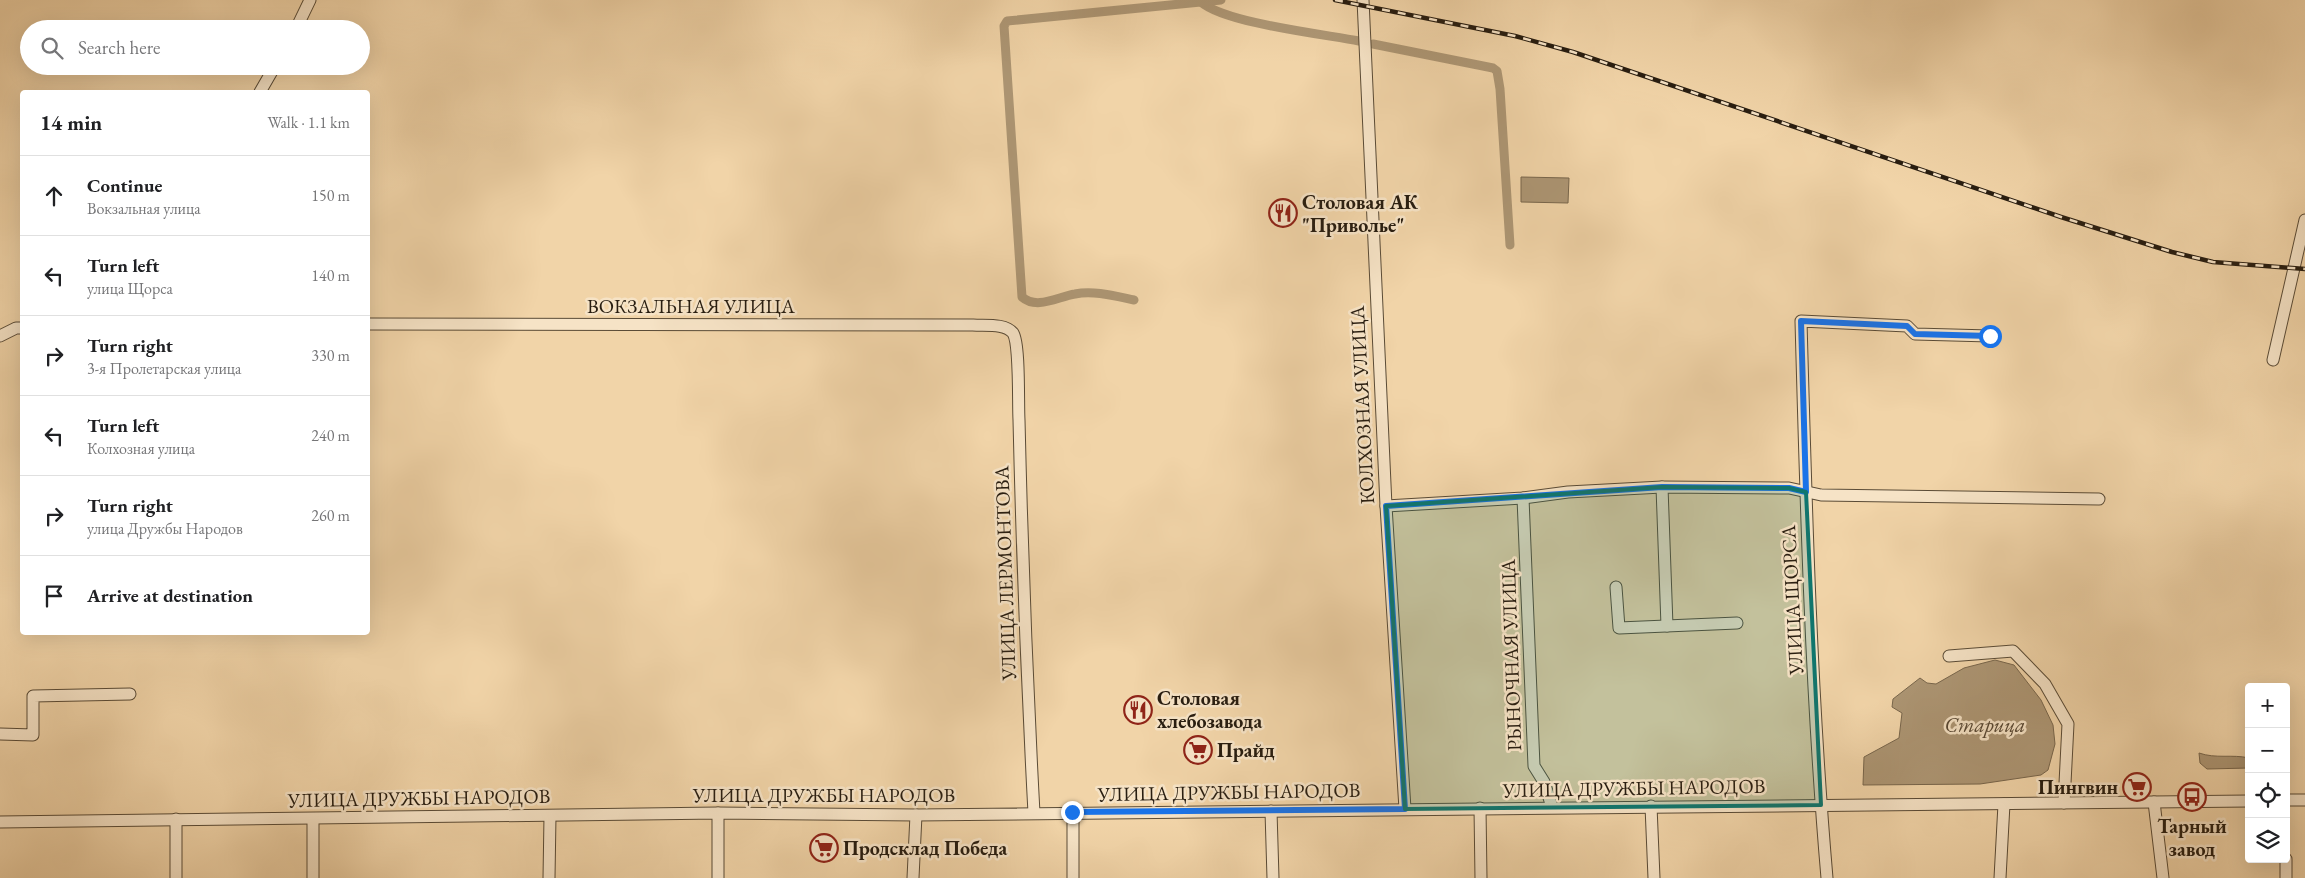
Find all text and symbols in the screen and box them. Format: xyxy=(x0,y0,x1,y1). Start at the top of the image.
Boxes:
search box xyxy=(20,20,370,75)
icon: search xyxy=(38,34,66,62)
text: Search here xyxy=(78,35,160,60)
text: 14 min xyxy=(40,109,102,136)
text: Walk · 1.1 km xyxy=(267,112,350,133)
text: Continue xyxy=(87,173,162,198)
icon: ahead xyxy=(40,182,68,210)
text: 150 m xyxy=(311,185,350,206)
place label: Столовая АК "Приволье" xyxy=(1302,189,1419,238)
text: Вокзальная улица xyxy=(87,198,201,219)
restaurant icon: Столовая АК "Приволье" xyxy=(1268,198,1298,228)
text: Turn left xyxy=(87,253,159,278)
icon: left xyxy=(40,262,68,290)
text: 140 m xyxy=(311,265,350,286)
text: улица Щорса xyxy=(87,278,173,299)
street label: ВОКЗАЛЬНАЯ УЛИЦА xyxy=(587,293,795,319)
street label: КОЛХОЗНАЯ УЛИЦА xyxy=(1344,305,1380,505)
route start xyxy=(1979,325,2002,348)
text: Turn right xyxy=(87,333,173,358)
icon: right xyxy=(40,342,68,370)
text: 330 m xyxy=(311,345,350,366)
text: 3-я Пролетарская улица xyxy=(87,358,241,379)
text: Turn left xyxy=(87,413,159,438)
icon: left xyxy=(40,422,68,450)
text: 240 m xyxy=(311,425,350,446)
text: Колхозная улица xyxy=(87,438,195,459)
street label: УЛИЦА ЛЕРМОНТОВА xyxy=(988,465,1022,682)
text: Turn right xyxy=(87,493,173,518)
icon: right xyxy=(40,502,68,530)
text: 260 m xyxy=(311,505,350,526)
text: улица Дружбы Народов xyxy=(87,518,243,539)
street label: УЛИЦА ЩОРСА xyxy=(1775,524,1809,677)
street label: РЫНОЧНАЯ УЛИЦА xyxy=(1495,558,1527,751)
icon: arrive xyxy=(40,582,68,610)
text: Arrive at destination xyxy=(87,583,253,608)
map controls xyxy=(2245,683,2290,863)
button: + xyxy=(2245,683,2290,728)
place label: Столовая хлебозавода xyxy=(1157,685,1262,734)
restaurant icon: Столовая хлебозавода xyxy=(1123,695,1153,725)
water label: Старица xyxy=(1945,711,2025,738)
button: − xyxy=(2245,728,2290,773)
supermarket icon: Прайд xyxy=(1183,735,1213,765)
place label: Прайд xyxy=(1217,737,1275,763)
supermarket icon: Пингвин xyxy=(2122,772,2152,802)
street label: УЛИЦА ДРУЖБЫ НАРОДОВ xyxy=(1501,773,1766,803)
button: locate xyxy=(2245,773,2290,818)
place label: Пингвин xyxy=(2038,774,2118,800)
street label: УЛИЦА ДРУЖБЫ НАРОДОВ xyxy=(1096,777,1361,807)
street label: УЛИЦА ДРУЖБЫ НАРОДОВ xyxy=(692,782,955,808)
bus stop icon: Тарный завод xyxy=(2177,782,2207,812)
street label: УЛИЦА ДРУЖБЫ НАРОДОВ xyxy=(286,783,551,813)
route end xyxy=(1061,801,1084,824)
place label: Тарный завод xyxy=(2157,813,2227,862)
button: layers xyxy=(2245,818,2290,863)
supermarket icon: Продсклад Победа xyxy=(809,833,839,863)
place label: Продсклад Победа xyxy=(843,835,1007,861)

